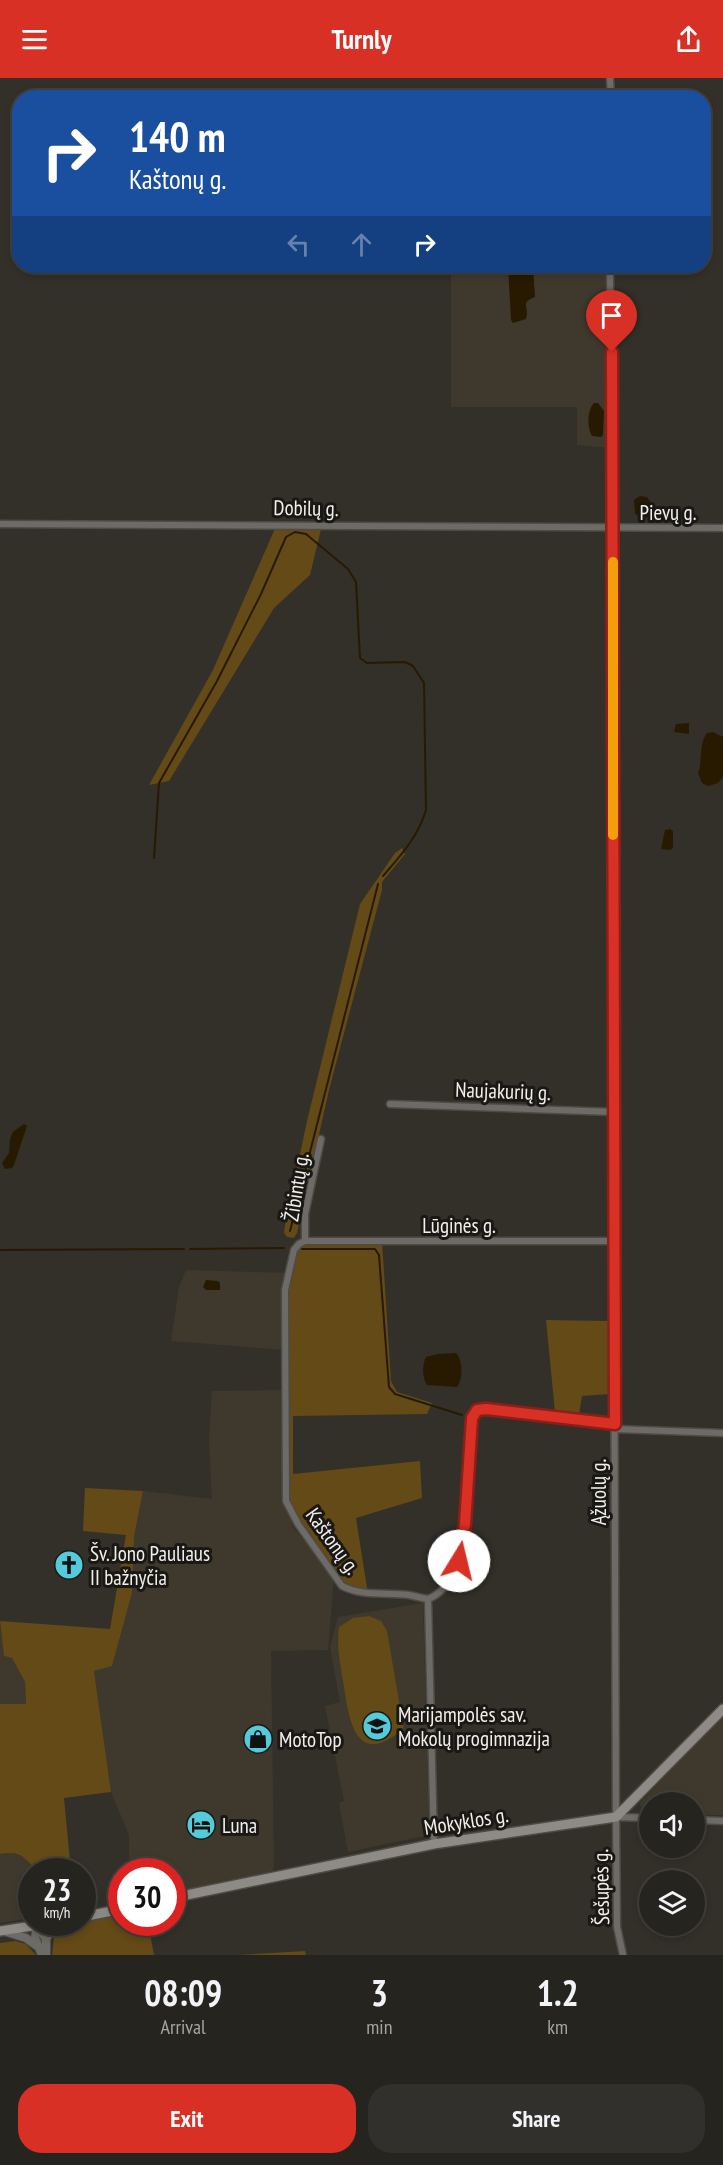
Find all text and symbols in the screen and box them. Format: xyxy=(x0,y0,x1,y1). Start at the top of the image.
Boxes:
text: Turnly xyxy=(332,22,391,56)
icon: menu xyxy=(18,23,51,56)
icon: share xyxy=(672,23,705,56)
text: 140 m xyxy=(129,109,226,164)
icon: right xyxy=(30,114,108,192)
text: Kaštonų g. xyxy=(129,162,226,196)
icon: left xyxy=(282,228,315,261)
icon: ahead xyxy=(345,228,378,261)
icon: right xyxy=(408,228,441,261)
pin xyxy=(586,290,637,352)
icon: arrive xyxy=(595,299,628,332)
street label: Dobilų g. xyxy=(273,494,339,522)
street label: Pievų g. xyxy=(640,499,696,526)
street label: Naujakurių g. xyxy=(455,1076,551,1106)
street label: Žibintų g. xyxy=(277,1151,315,1223)
street label: Lūginės g. xyxy=(422,1212,496,1239)
street label: Ąžuolų g. xyxy=(585,1459,612,1525)
street label: Kaštonų g. xyxy=(300,1502,366,1580)
position arrow xyxy=(427,1529,491,1593)
place label: Šv. Jono Pauliaus II bažnyčia xyxy=(90,1540,210,1591)
church icon: Šv. Jono Pauliaus II bažnyčia xyxy=(53,1549,85,1581)
place label: Marijampolės sav. Mokolų progimnazija xyxy=(398,1701,550,1752)
school or university icon: Marijampolės sav. Mokolų progimnazija xyxy=(361,1710,393,1742)
shop icon: MotoTop xyxy=(242,1723,274,1755)
place label: MotoTop xyxy=(279,1726,342,1753)
map controls xyxy=(639,1792,705,1936)
button: sound xyxy=(639,1792,705,1858)
street label: Mokyklos g. xyxy=(422,1801,510,1841)
hotel icon: Luna xyxy=(185,1809,217,1841)
place label: Luna xyxy=(222,1812,257,1839)
street label: Šešupės g. xyxy=(587,1849,615,1925)
speed limit sign: 30 xyxy=(108,1858,186,1936)
text: 23 xyxy=(43,1870,71,1909)
button: layers xyxy=(639,1870,705,1936)
text: km/h xyxy=(44,1903,70,1922)
text: 08:09 xyxy=(144,1969,222,2016)
text: 3 xyxy=(371,1969,388,2016)
text: 1.2 xyxy=(537,1969,579,2016)
text: Arrival xyxy=(161,2014,206,2040)
text: min xyxy=(366,2014,392,2040)
text: km xyxy=(547,2014,568,2040)
button: Exit xyxy=(18,2084,356,2153)
button: Share xyxy=(368,2084,705,2153)

